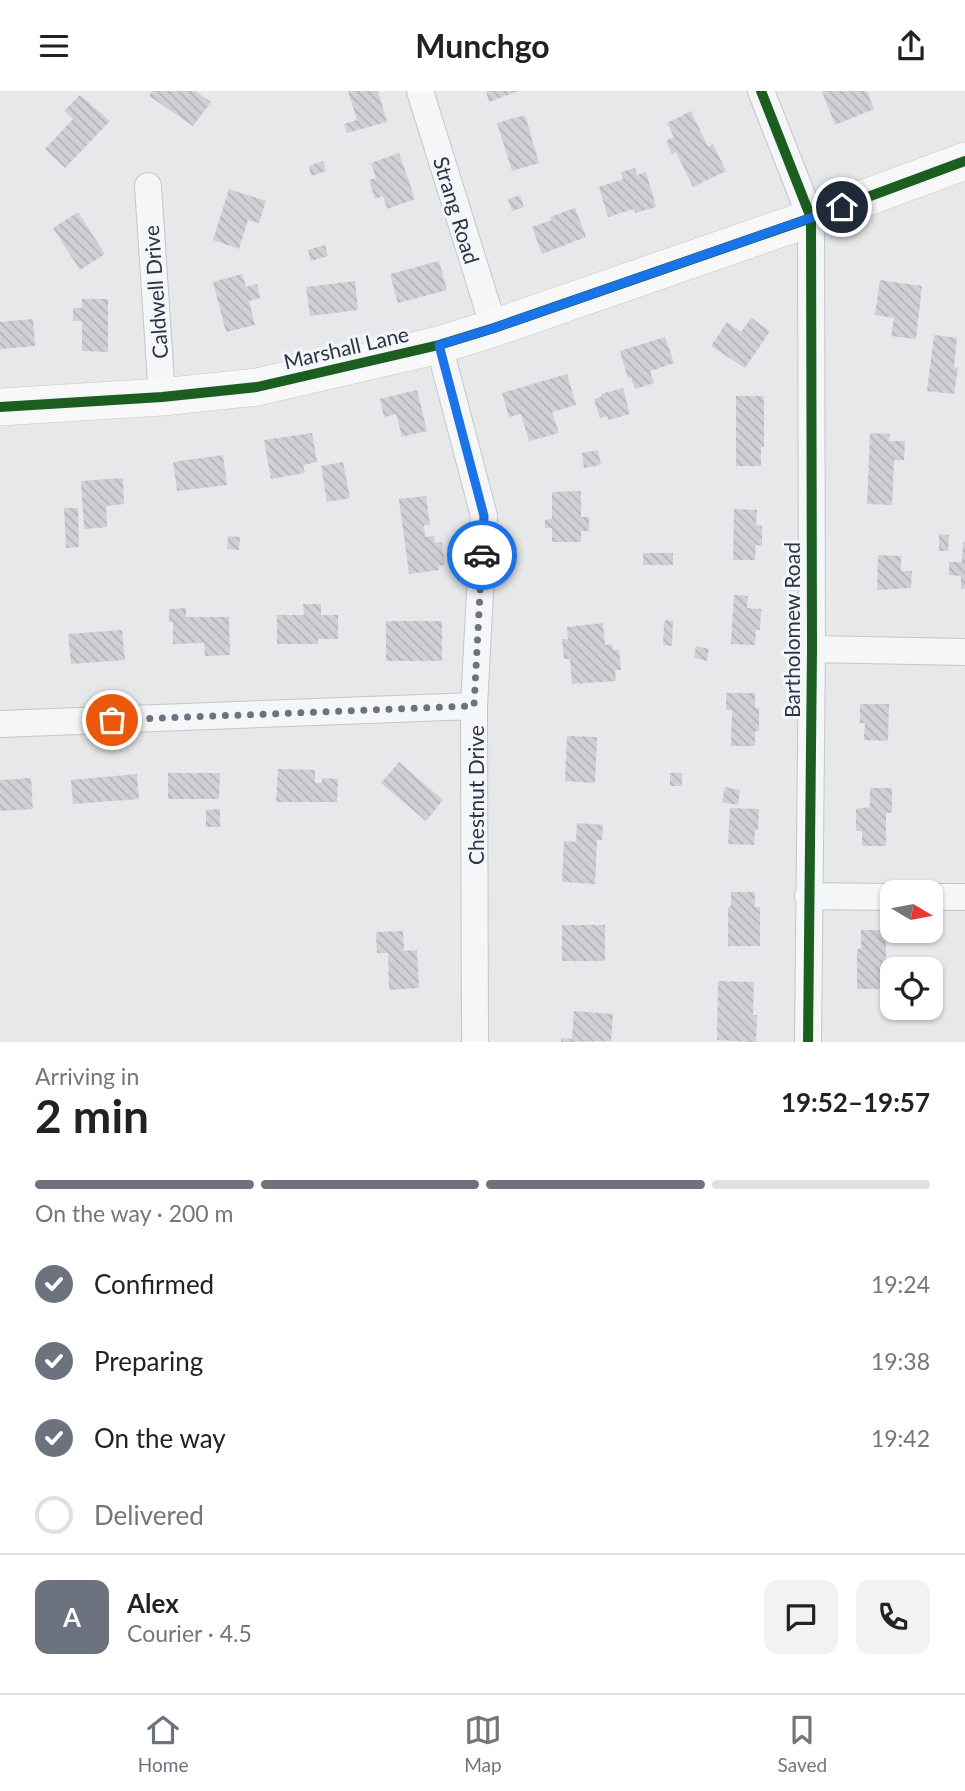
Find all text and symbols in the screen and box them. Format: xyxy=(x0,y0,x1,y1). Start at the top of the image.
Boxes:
text: Munchgo xyxy=(415,26,550,65)
icon: menu xyxy=(35,27,73,65)
icon: share xyxy=(892,27,930,65)
street label: Strang Road xyxy=(429,153,485,267)
pin xyxy=(812,177,872,237)
icon: home xyxy=(823,188,861,226)
street label: Caldwell Drive xyxy=(138,224,172,360)
street label: Marshall Lane xyxy=(281,320,411,374)
courier xyxy=(447,520,517,590)
icon: car xyxy=(463,536,501,574)
street label: Bartholomew Road xyxy=(779,542,804,718)
pin xyxy=(82,690,142,750)
icon: bag xyxy=(93,701,131,739)
street label: Chestnut Drive xyxy=(463,725,488,865)
north arrow xyxy=(880,880,943,943)
map controls xyxy=(880,880,943,1020)
button: locate xyxy=(880,957,943,1020)
text: Arriving in xyxy=(35,1062,139,1090)
text: 19:52–19:57 xyxy=(781,1086,930,1118)
text: 2 min xyxy=(35,1088,149,1143)
text: On the way · 200 m xyxy=(35,1199,234,1227)
icon: check xyxy=(35,1265,73,1303)
text: Confirmed xyxy=(94,1268,214,1300)
text: 19:24 xyxy=(871,1270,930,1298)
icon: check xyxy=(35,1342,73,1380)
text: Preparing xyxy=(94,1345,203,1377)
text: 19:38 xyxy=(871,1347,930,1375)
icon: check xyxy=(35,1419,73,1457)
text: On the way xyxy=(94,1422,226,1454)
text: 19:42 xyxy=(871,1424,930,1452)
text: Delivered xyxy=(94,1499,204,1531)
button: chat xyxy=(764,1580,838,1654)
button: phone xyxy=(856,1580,930,1654)
text: Alex xyxy=(127,1587,179,1619)
text: A xyxy=(63,1601,81,1633)
text: Courier · 4.5 xyxy=(127,1619,252,1647)
tab: Home xyxy=(138,1711,188,1776)
tab: Map xyxy=(464,1711,502,1776)
tab: Saved xyxy=(778,1711,827,1776)

